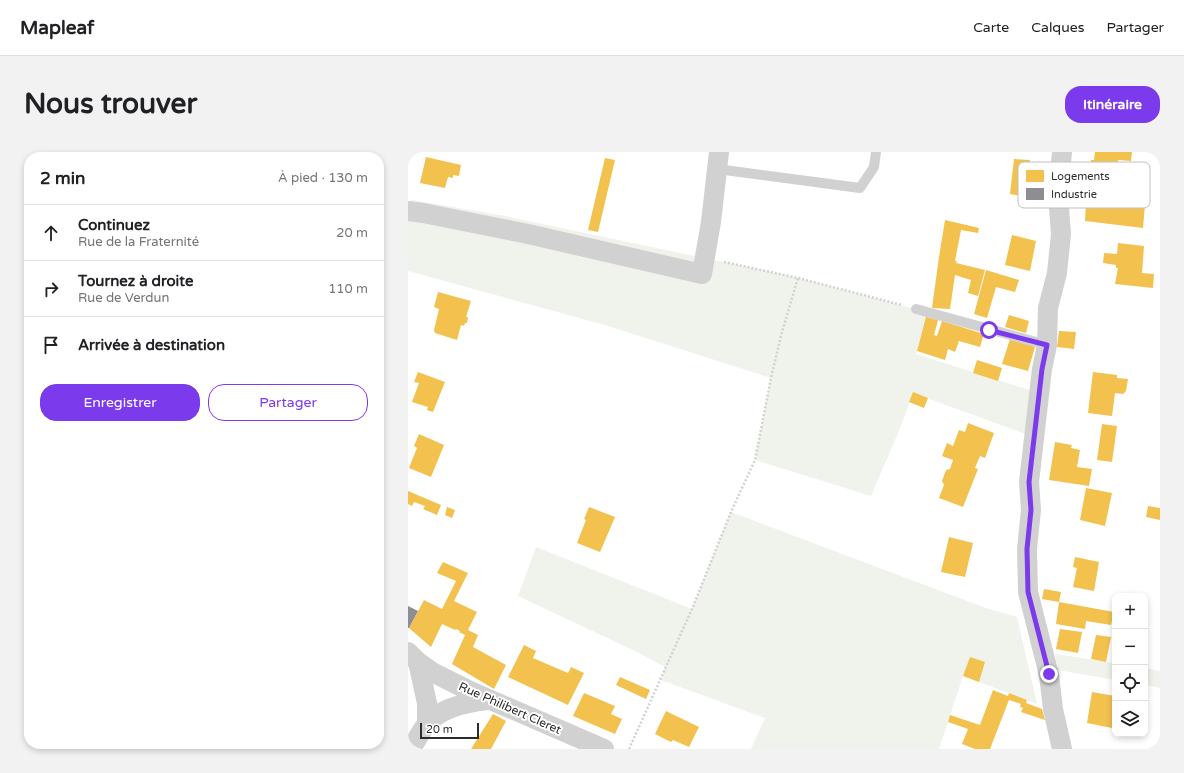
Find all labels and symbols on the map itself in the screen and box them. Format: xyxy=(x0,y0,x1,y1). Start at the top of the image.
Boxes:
legend xyxy=(1018,162,1150,208)
text: Logements xyxy=(1051,170,1110,183)
text: Industrie xyxy=(1051,188,1097,201)
route start xyxy=(980,321,998,339)
route end xyxy=(1040,665,1058,683)
street label: Rue Philibert Cleret xyxy=(457,679,564,737)
scale bar xyxy=(420,721,479,740)

